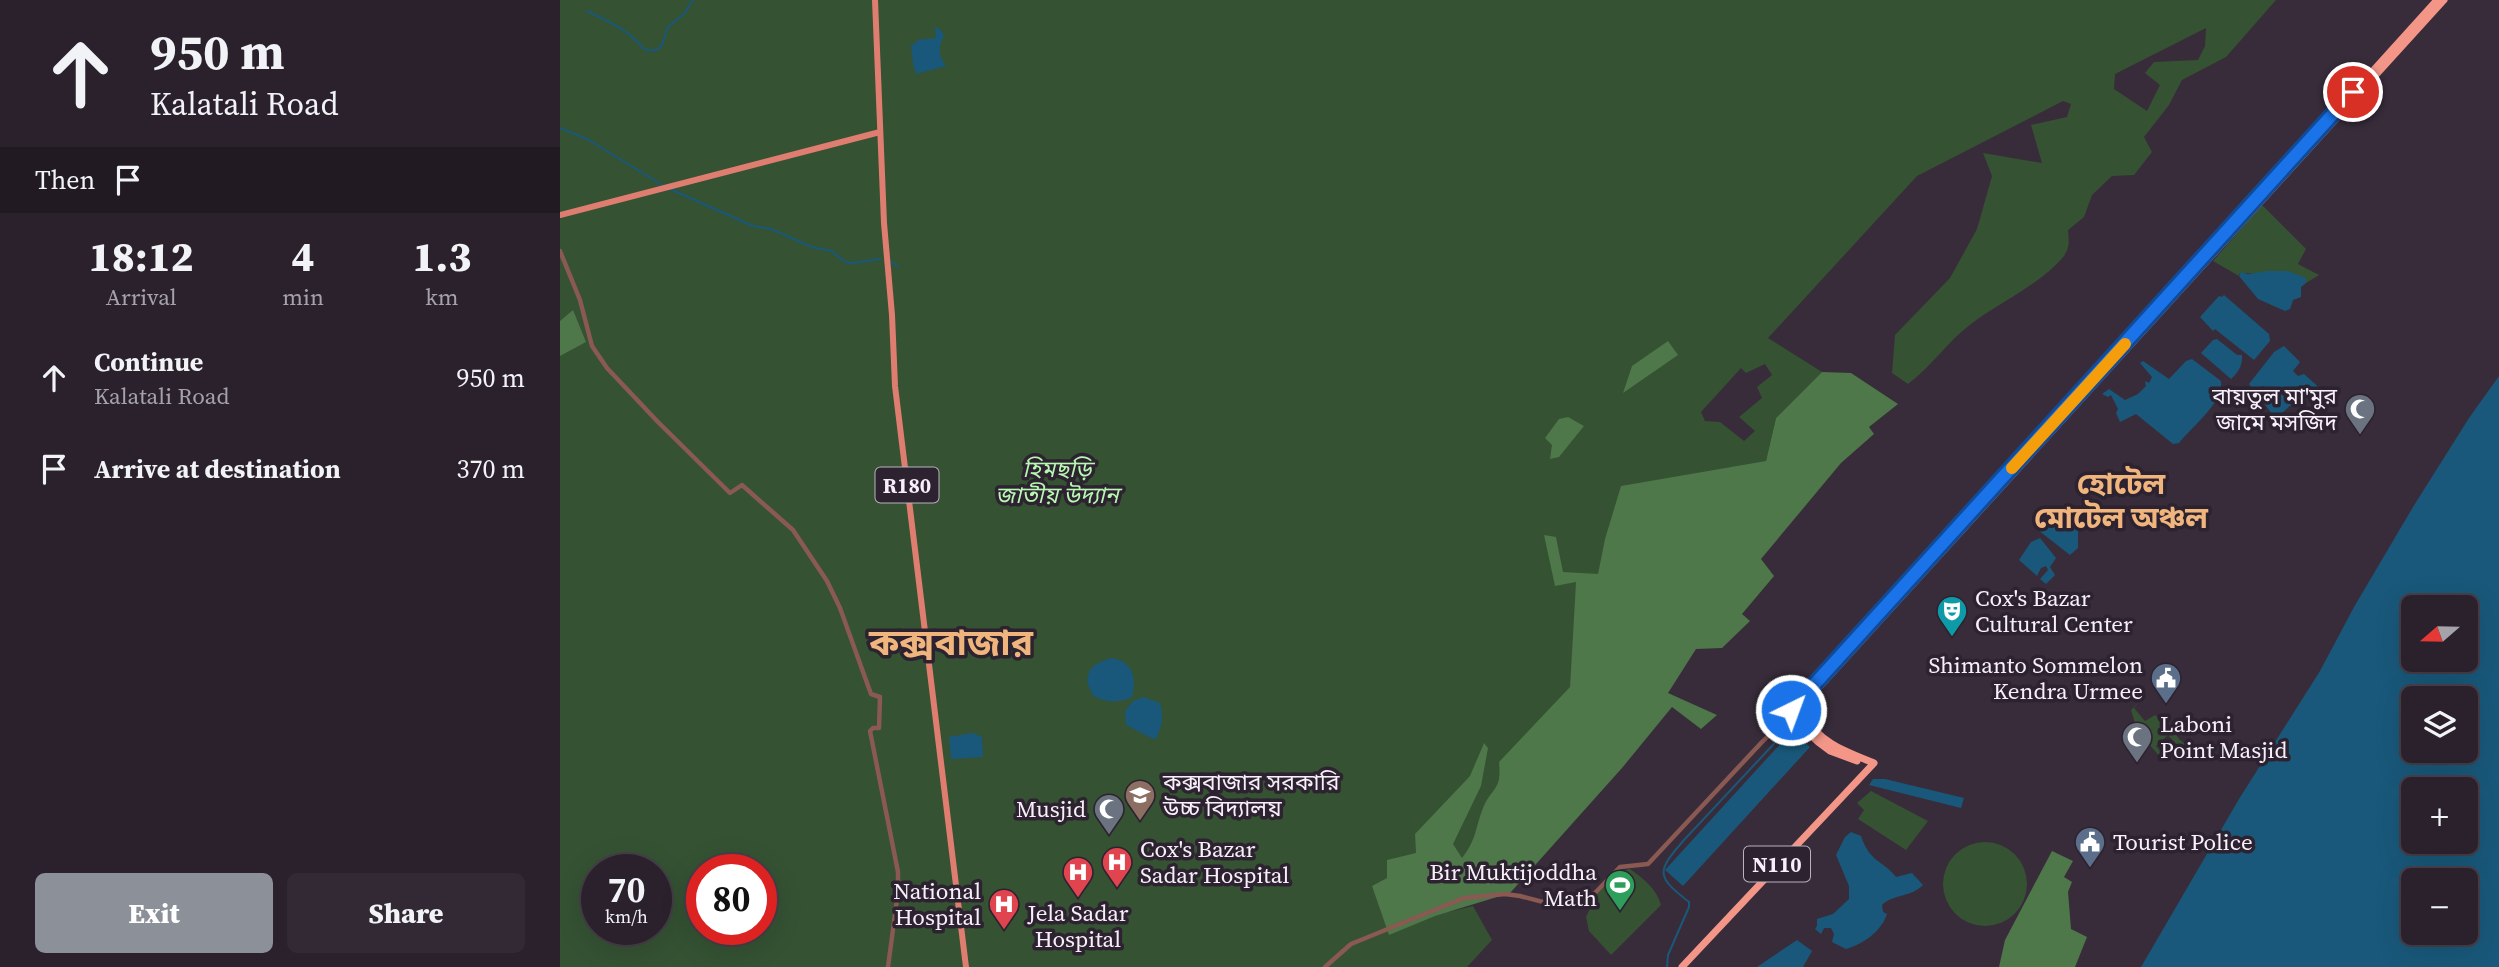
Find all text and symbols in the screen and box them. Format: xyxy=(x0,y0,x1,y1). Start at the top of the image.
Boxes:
text: 950 m xyxy=(150,18,285,85)
icon: ahead xyxy=(35,28,126,119)
pin xyxy=(2323,62,2383,122)
icon: arrive xyxy=(2334,73,2372,111)
text: Kalatali Road xyxy=(150,82,339,126)
icon: arrive xyxy=(109,161,147,199)
text: Then xyxy=(35,162,95,198)
text: 18:12 xyxy=(89,227,194,285)
text: 4 xyxy=(292,227,315,285)
text: 1.3 xyxy=(412,227,471,285)
text: Arrival xyxy=(106,281,177,313)
text: min xyxy=(282,281,324,313)
text: km xyxy=(425,281,459,313)
text: Continue xyxy=(94,344,203,380)
icon: ahead xyxy=(35,359,73,397)
text: 950 m xyxy=(457,360,525,396)
text: Kalatali Road xyxy=(94,380,230,412)
place label: বায়তুল মা'মুর জামে মসজিদ xyxy=(2211,380,2337,438)
mosque icon: বায়তুল মা'মুর জামে মসজিদ xyxy=(2343,392,2377,436)
icon: arrive xyxy=(35,450,73,488)
text: Arrive at destination xyxy=(94,451,341,487)
text: 370 m xyxy=(457,451,525,487)
park label: হিমছড়ি জাতীয় উদ্যান xyxy=(995,453,1123,511)
district label: হোটেল মোটেল অঞ্চল xyxy=(2034,463,2209,538)
road number: R180 xyxy=(876,468,938,503)
place label: Cox's Bazar Cultural Center xyxy=(1975,582,2133,640)
theatre icon: Cox's Bazar Cultural Center xyxy=(1935,594,1969,638)
north arrow xyxy=(2401,595,2478,672)
map controls xyxy=(2401,595,2478,945)
district label: কক্সবাজার xyxy=(868,617,1034,667)
place label: Shimanto Sommelon Kendra Urmee xyxy=(1928,649,2143,707)
public building icon: Shimanto Sommelon Kendra Urmee xyxy=(2149,661,2183,705)
position arrow xyxy=(1754,673,1828,747)
button: layers xyxy=(2401,686,2478,763)
place label: Laboni Point Masjid xyxy=(2160,708,2287,766)
mosque icon: Laboni Point Masjid xyxy=(2120,720,2154,764)
place label: কক্সবাজার সরকারি উচ্চ বিদ্যালয় xyxy=(1162,766,1340,824)
button: + xyxy=(2401,777,2478,854)
school or university icon: কক্সবাজার সরকারি উচ্চ বিদ্যালয় xyxy=(1123,778,1157,822)
mosque icon: Musjid xyxy=(1092,792,1126,836)
place label: Musjid xyxy=(1016,793,1086,825)
public building icon: Tourist Police xyxy=(2073,825,2107,869)
place label: Tourist Police xyxy=(2113,826,2253,858)
place label: Cox's Bazar Sadar Hospital xyxy=(1140,833,1289,891)
hospital icon: Cox's Bazar Sadar Hospital xyxy=(1100,845,1134,889)
road number: N110 xyxy=(1744,846,1810,882)
speed limit sign: 80 xyxy=(686,854,777,945)
hospital icon: Jela Sadar Hospital xyxy=(1061,855,1095,899)
place label: Bir Muktijoddha Math xyxy=(1429,856,1597,914)
text: 70 xyxy=(608,866,645,914)
sports icon: Bir Muktijoddha Math xyxy=(1603,868,1637,912)
button: − xyxy=(2401,868,2478,945)
button: Exit xyxy=(35,873,273,953)
button: Share xyxy=(287,873,525,953)
place label: National Hospital xyxy=(893,875,981,933)
hospital icon: National Hospital xyxy=(987,887,1021,931)
place label: Jela Sadar Hospital xyxy=(1027,897,1129,955)
text: km/h xyxy=(605,904,648,929)

